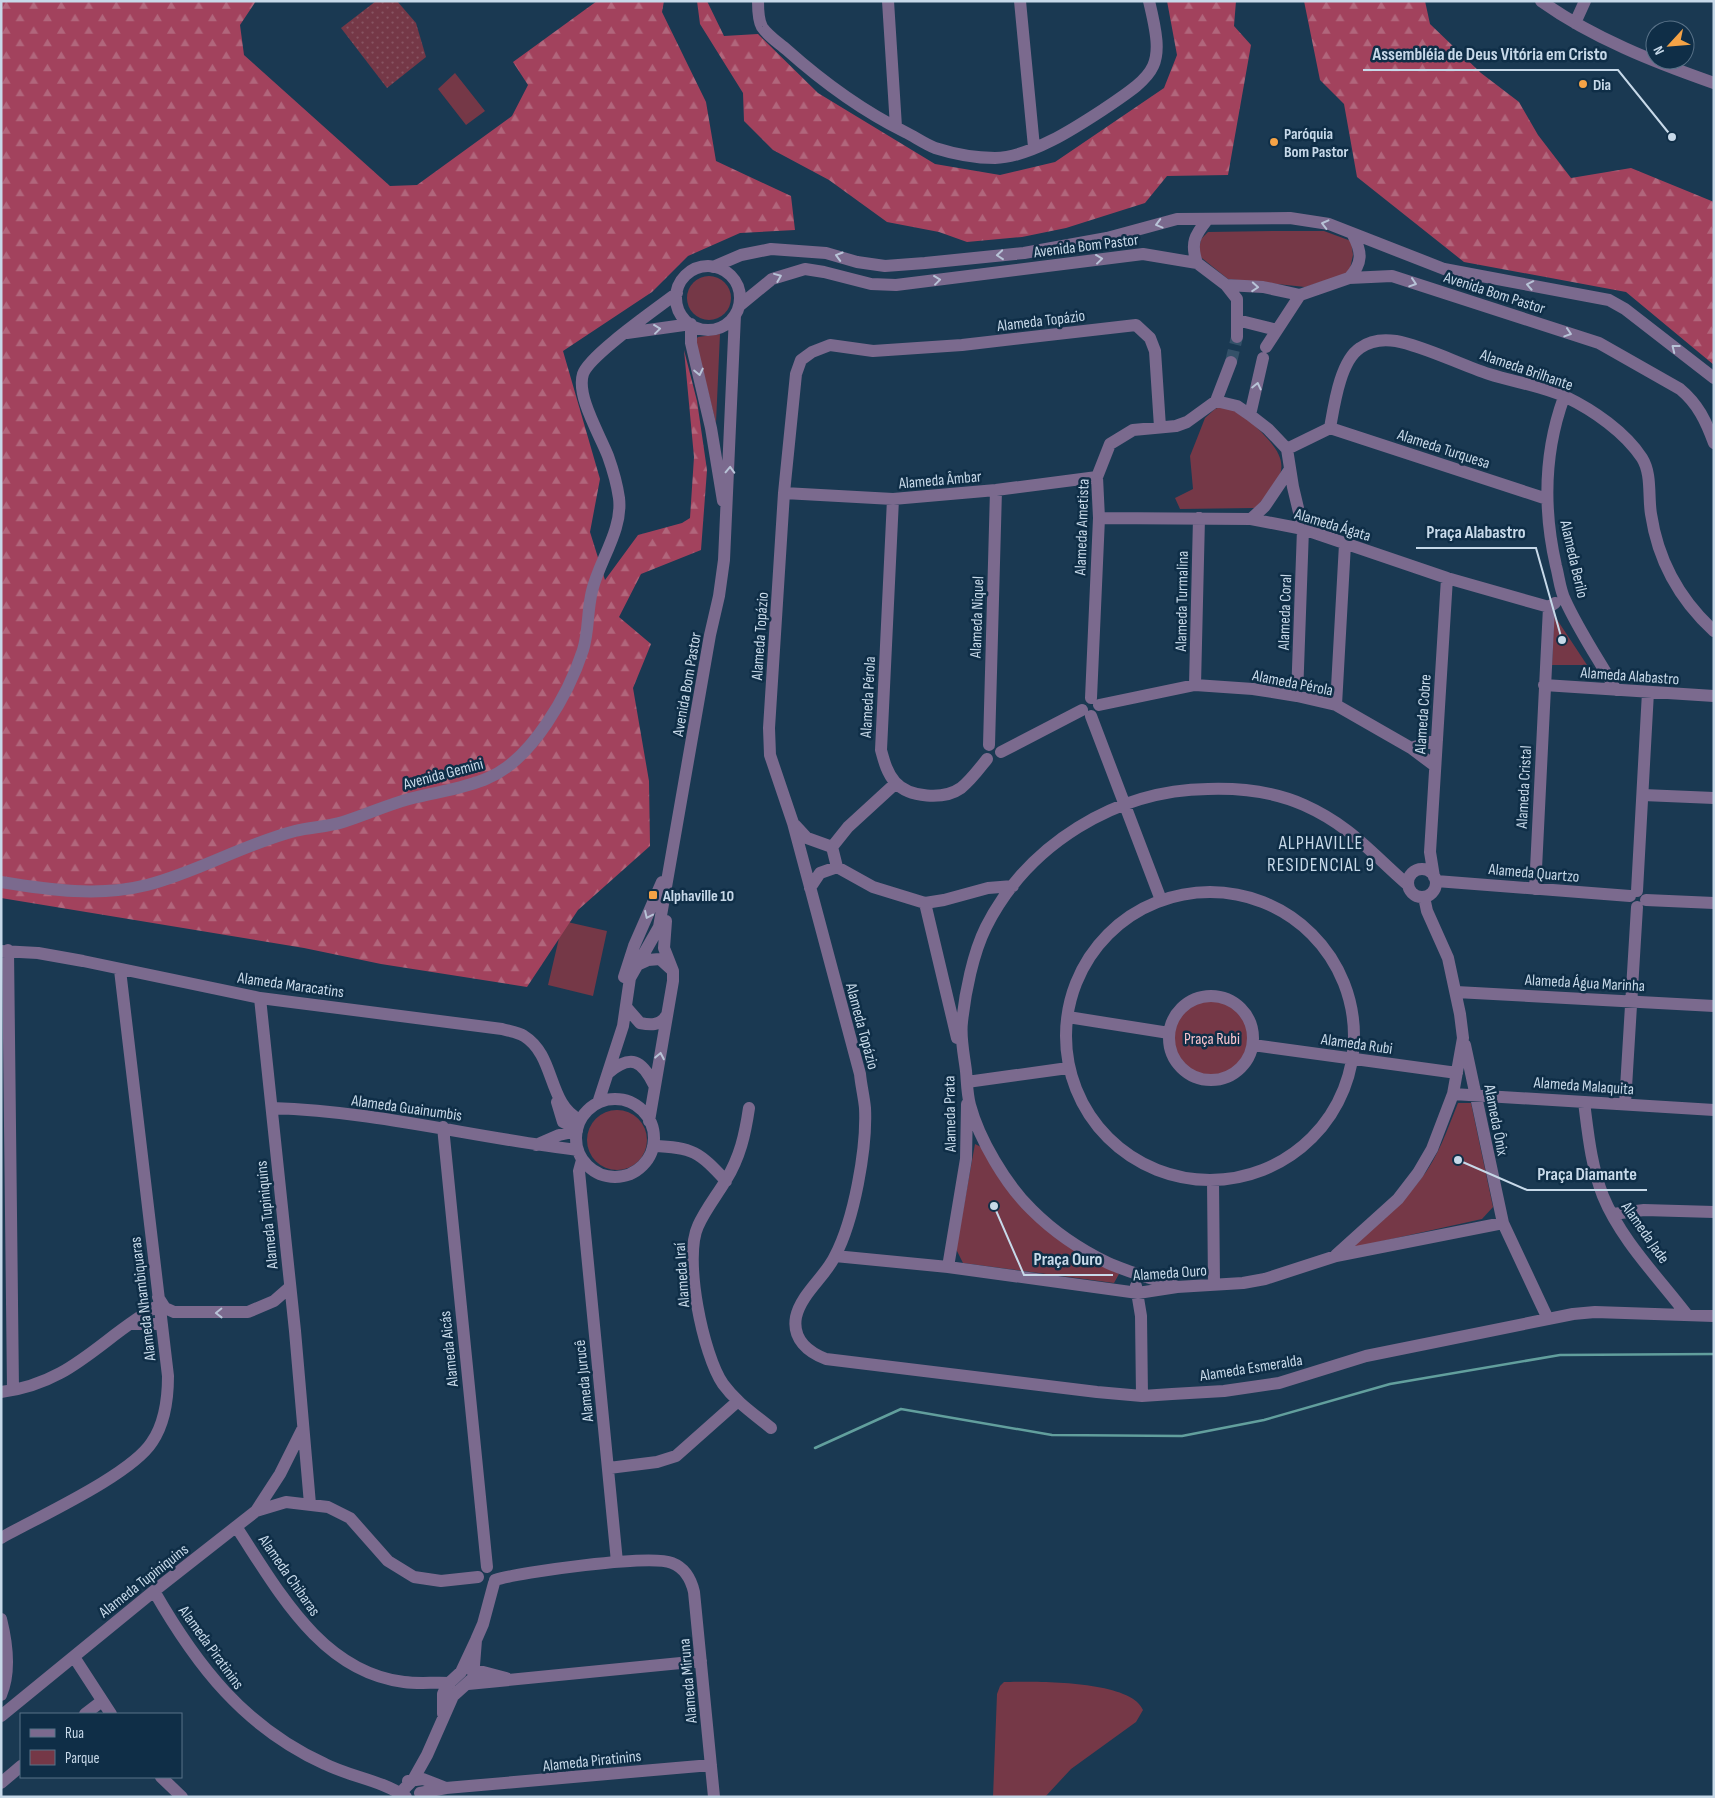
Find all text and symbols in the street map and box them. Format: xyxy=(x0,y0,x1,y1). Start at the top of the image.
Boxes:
north arrow xyxy=(1645,20,1695,70)
callout: Assembléia de Deus Vitória em Cristo xyxy=(1363,37,1618,70)
text: N xyxy=(1649,43,1668,58)
text: Assembléia de Deus Vitória em Cristo xyxy=(1372,44,1608,65)
place label: Dia xyxy=(1593,76,1611,95)
marker: Dia xyxy=(1577,78,1589,90)
place label: Paróquia Bom Pastor xyxy=(1284,125,1349,162)
marker: Paróquia Bom Pastor xyxy=(1268,136,1280,148)
one-way arrow xyxy=(1155,218,1164,229)
one-way arrow xyxy=(1321,219,1330,230)
street label: Avenida Bom Pastor xyxy=(1032,231,1140,262)
one-way arrow xyxy=(996,250,1004,261)
one-way arrow xyxy=(835,252,843,262)
one-way arrow xyxy=(1095,254,1103,265)
street label: Avenida Bom Pastor xyxy=(1441,268,1548,319)
one-way arrow xyxy=(773,273,782,283)
one-way arrow xyxy=(933,275,942,285)
one-way arrow xyxy=(1408,277,1417,287)
one-way arrow xyxy=(1526,280,1535,290)
one-way arrow xyxy=(1252,281,1260,292)
street label: Alameda Topázio xyxy=(995,307,1086,336)
one-way arrow xyxy=(653,324,662,334)
one-way arrow xyxy=(1563,327,1571,337)
street label: Alameda Brilhante xyxy=(1477,345,1576,395)
one-way arrow xyxy=(1672,345,1681,354)
one-way arrow xyxy=(693,367,703,376)
one-way arrow xyxy=(1251,382,1262,391)
street label: Alameda Turquesa xyxy=(1394,425,1492,473)
one-way arrow xyxy=(724,466,735,474)
street label: Alameda Âmbar xyxy=(897,467,983,494)
street label: Alameda Ametista xyxy=(1071,478,1094,577)
street label: Alameda Ágata xyxy=(1291,505,1373,546)
callout: Praça Alabastro xyxy=(1416,515,1536,548)
street label: Alameda Berilo xyxy=(1555,518,1592,600)
text: Praça Alabastro xyxy=(1426,522,1526,543)
street label: Alameda Turmalina xyxy=(1172,551,1193,652)
street label: Alameda Coral xyxy=(1275,574,1296,651)
street label: Alameda Niquel xyxy=(967,576,988,659)
street label: Alameda Topázio xyxy=(748,591,773,682)
street label: Avenida Bom Pastor xyxy=(669,630,706,739)
street label: Alameda Pérola xyxy=(857,656,880,739)
street label: Alameda Alabastro xyxy=(1579,664,1680,689)
street label: Alameda Pérola xyxy=(1250,666,1335,701)
street label: Alameda Cobre xyxy=(1411,674,1436,756)
street label: Alameda Cristal xyxy=(1513,745,1536,830)
street label: Avenida Gemini xyxy=(400,755,485,794)
district label: ALPHAVILLE RESIDENCIAL 9 xyxy=(1267,832,1375,877)
street label: Alameda Quartzo xyxy=(1487,860,1580,887)
place label: Alphaville 10 xyxy=(662,887,734,906)
marker: Alphaville 10 xyxy=(647,889,659,901)
one-way arrow xyxy=(644,910,654,919)
street label: Alameda Maracatins xyxy=(235,968,345,1002)
street label: Alameda Água Marinha xyxy=(1523,971,1645,996)
street label: Alameda Topázio xyxy=(841,980,882,1072)
park label: Praça Rubi xyxy=(1184,1030,1240,1049)
street label: Alameda Rubi xyxy=(1319,1030,1394,1059)
one-way arrow xyxy=(654,1051,665,1060)
street label: Alameda Malaquita xyxy=(1532,1073,1635,1099)
street label: Alameda Prata xyxy=(940,1076,961,1153)
street label: Alameda Ônix xyxy=(1479,1082,1512,1157)
street label: Alameda Guainumbis xyxy=(349,1091,463,1126)
callout: Praça Diamante xyxy=(1527,1157,1647,1190)
street label: Alameda Tupiniquins xyxy=(252,1160,283,1271)
text: Praça Diamante xyxy=(1537,1164,1637,1185)
street label: Alameda Jade xyxy=(1616,1198,1673,1267)
street label: Alameda Nhambiquaras xyxy=(126,1235,161,1363)
street label: Alameda Iraí xyxy=(671,1242,694,1309)
callout: Praça Ouro xyxy=(1024,1242,1113,1275)
text: Praça Ouro xyxy=(1034,1249,1103,1270)
street label: Alameda Ouro xyxy=(1132,1261,1208,1286)
one-way arrow xyxy=(215,1308,222,1318)
street label: Alameda Aicás xyxy=(436,1310,463,1389)
street label: Alameda Jurucê xyxy=(571,1339,598,1424)
street label: Alameda Esmeralda xyxy=(1198,1351,1304,1386)
street label: Alameda Chibaras xyxy=(253,1531,324,1620)
street label: Alameda Tupiniquins xyxy=(94,1540,193,1623)
street label: Alameda Piratinins xyxy=(173,1602,248,1694)
street label: Alameda Miruna xyxy=(675,1638,702,1725)
legend xyxy=(20,1713,182,1778)
text: Rua xyxy=(65,1724,84,1743)
street label: Alameda Piratinins xyxy=(541,1747,643,1776)
text: Parque xyxy=(65,1749,100,1768)

